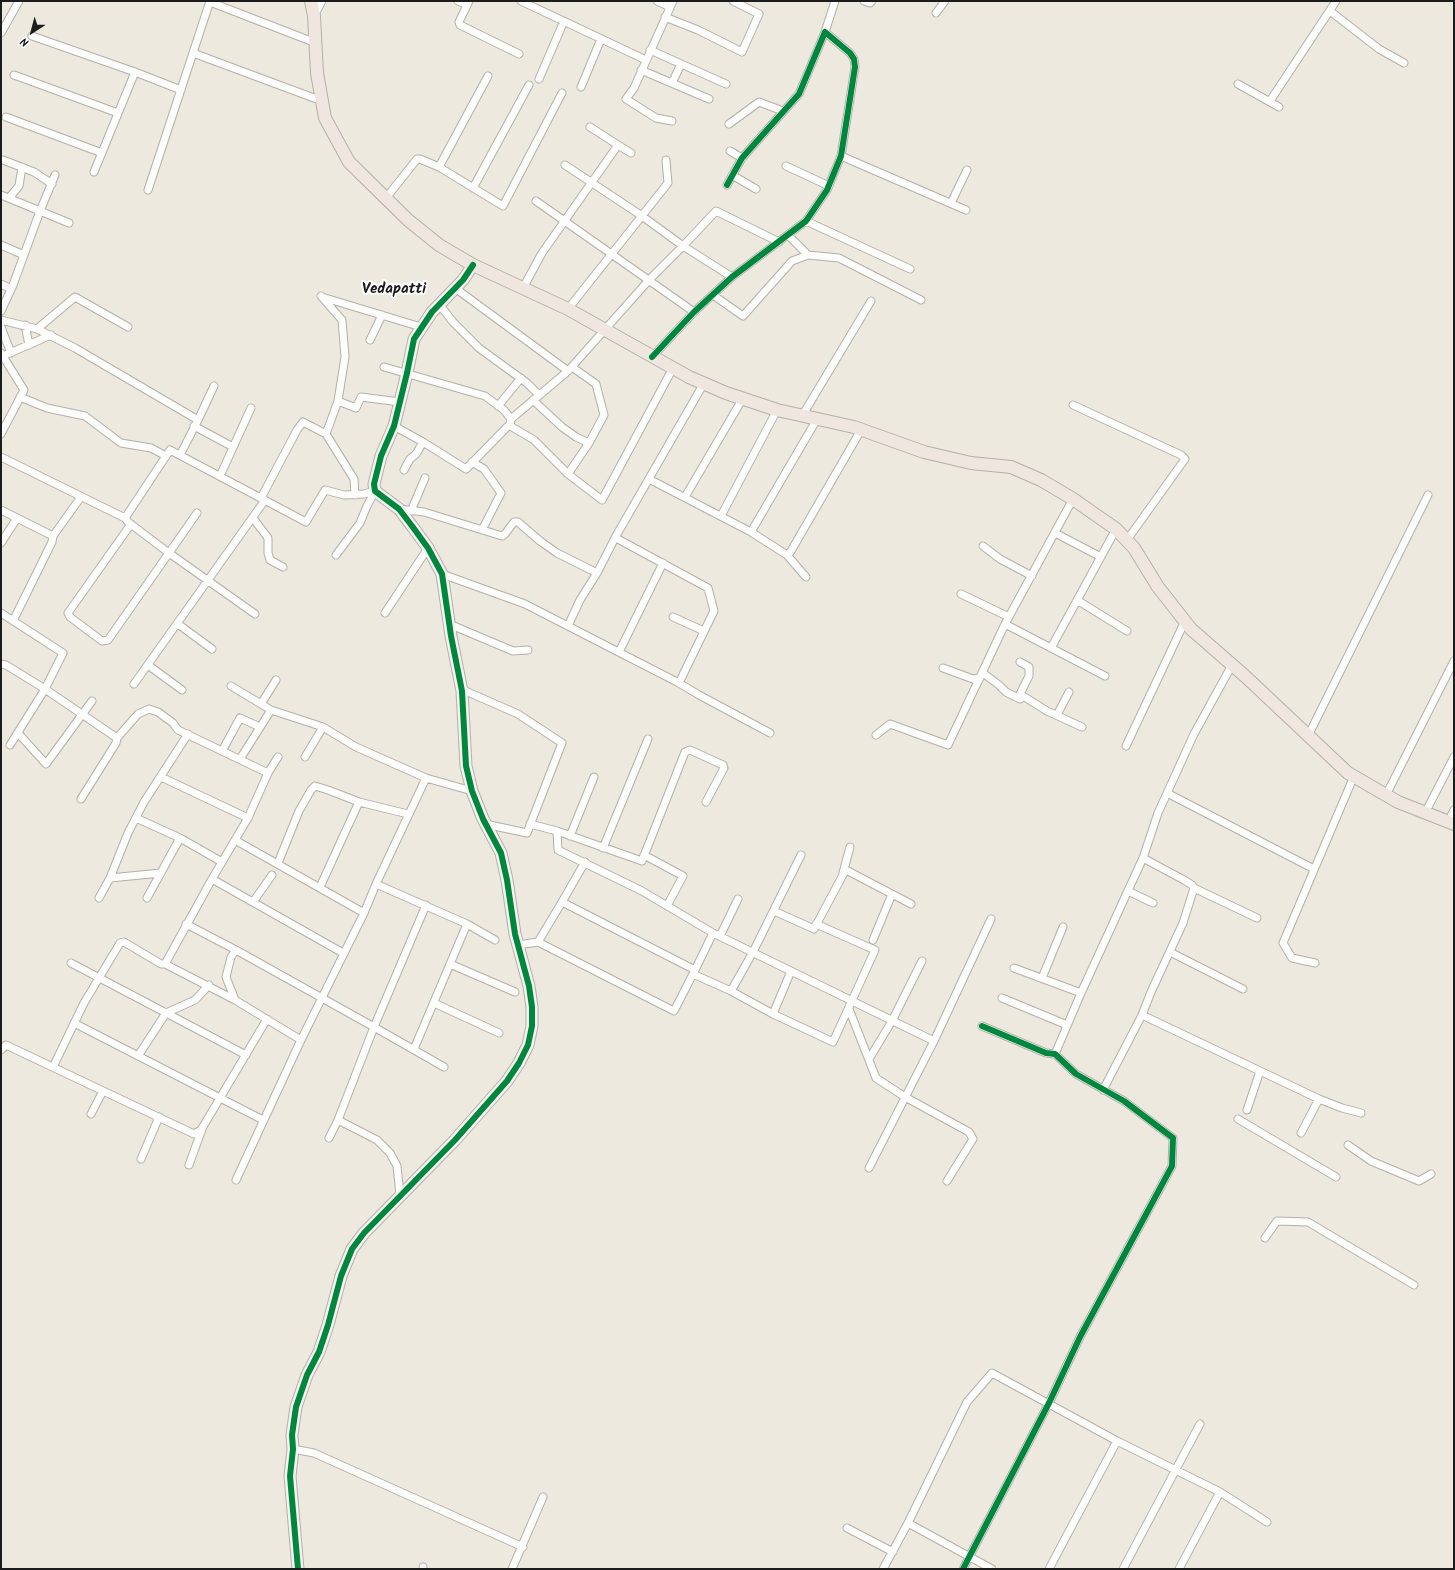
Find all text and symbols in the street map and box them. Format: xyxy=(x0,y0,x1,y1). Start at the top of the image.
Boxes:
north arrow xyxy=(12,12,52,52)
text: N xyxy=(17,32,33,51)
district label: Vedapatti xyxy=(362,281,426,299)

